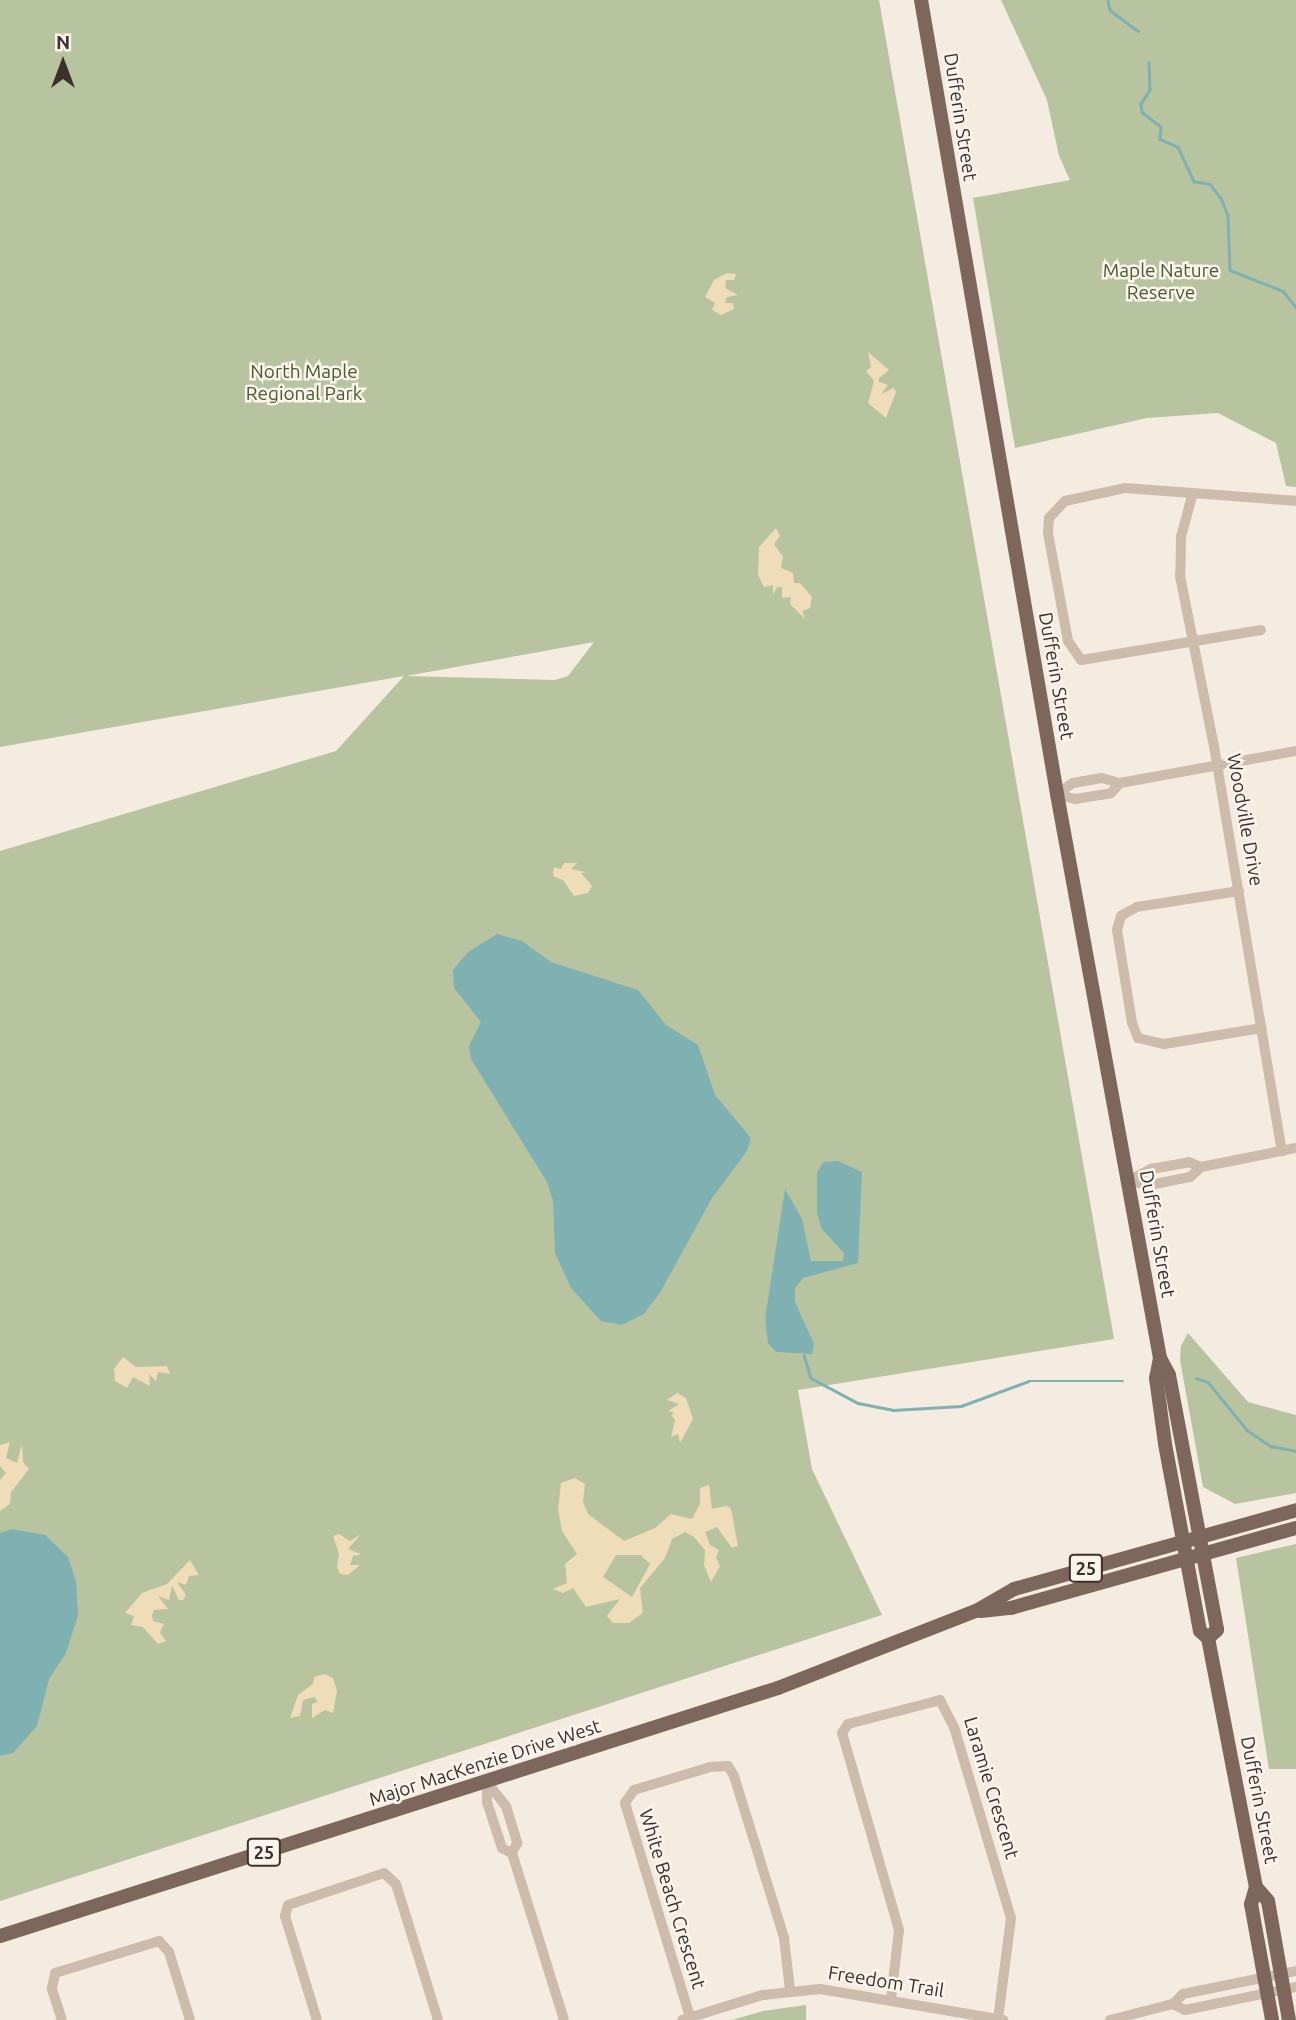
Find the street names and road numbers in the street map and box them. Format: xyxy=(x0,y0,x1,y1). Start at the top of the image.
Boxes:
street label: Dufferin Street xyxy=(939,51,981,183)
street label: Dufferin Street xyxy=(1034,610,1078,742)
street label: Woodville Drive xyxy=(1222,752,1268,888)
street label: Dufferin Street xyxy=(1135,1168,1179,1300)
road number: 25 xyxy=(1068,1554,1104,1582)
street label: Laramie Crescent xyxy=(959,1714,1023,1862)
street label: Major MacKenzie Drive West xyxy=(366,1715,604,1811)
street label: Dufferin Street xyxy=(1235,1734,1283,1866)
street label: White Beach Crescent xyxy=(634,1806,710,1992)
road number: 25 xyxy=(246,1838,282,1866)
street label: Freedom Trail xyxy=(826,1962,946,2002)

